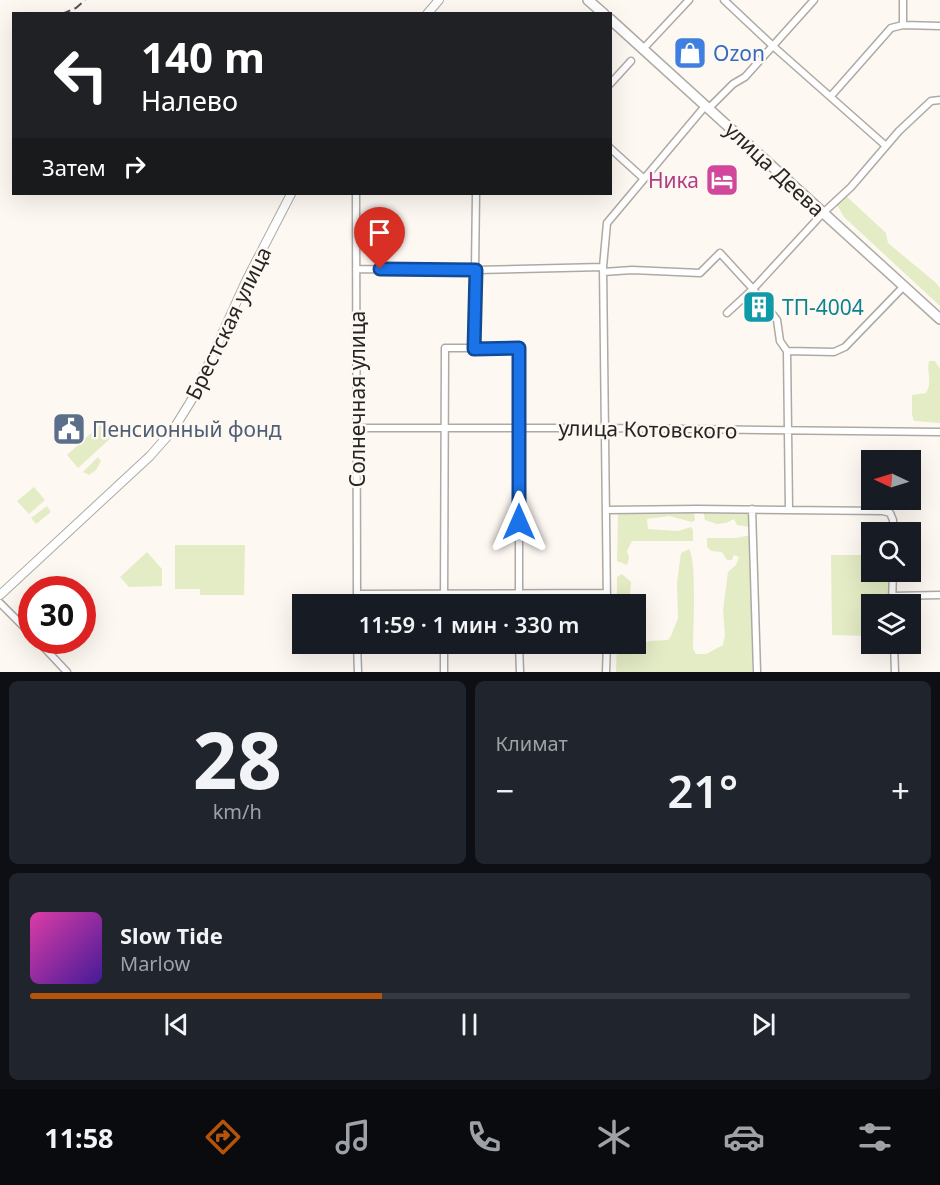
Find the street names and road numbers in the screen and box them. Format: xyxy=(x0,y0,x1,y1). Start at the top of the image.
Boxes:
street label: улица Деева xyxy=(719,115,831,223)
street label: Брестская улица xyxy=(179,242,277,404)
street label: Солнечная улица xyxy=(343,311,371,487)
street label: улица Котовского xyxy=(558,413,738,445)

